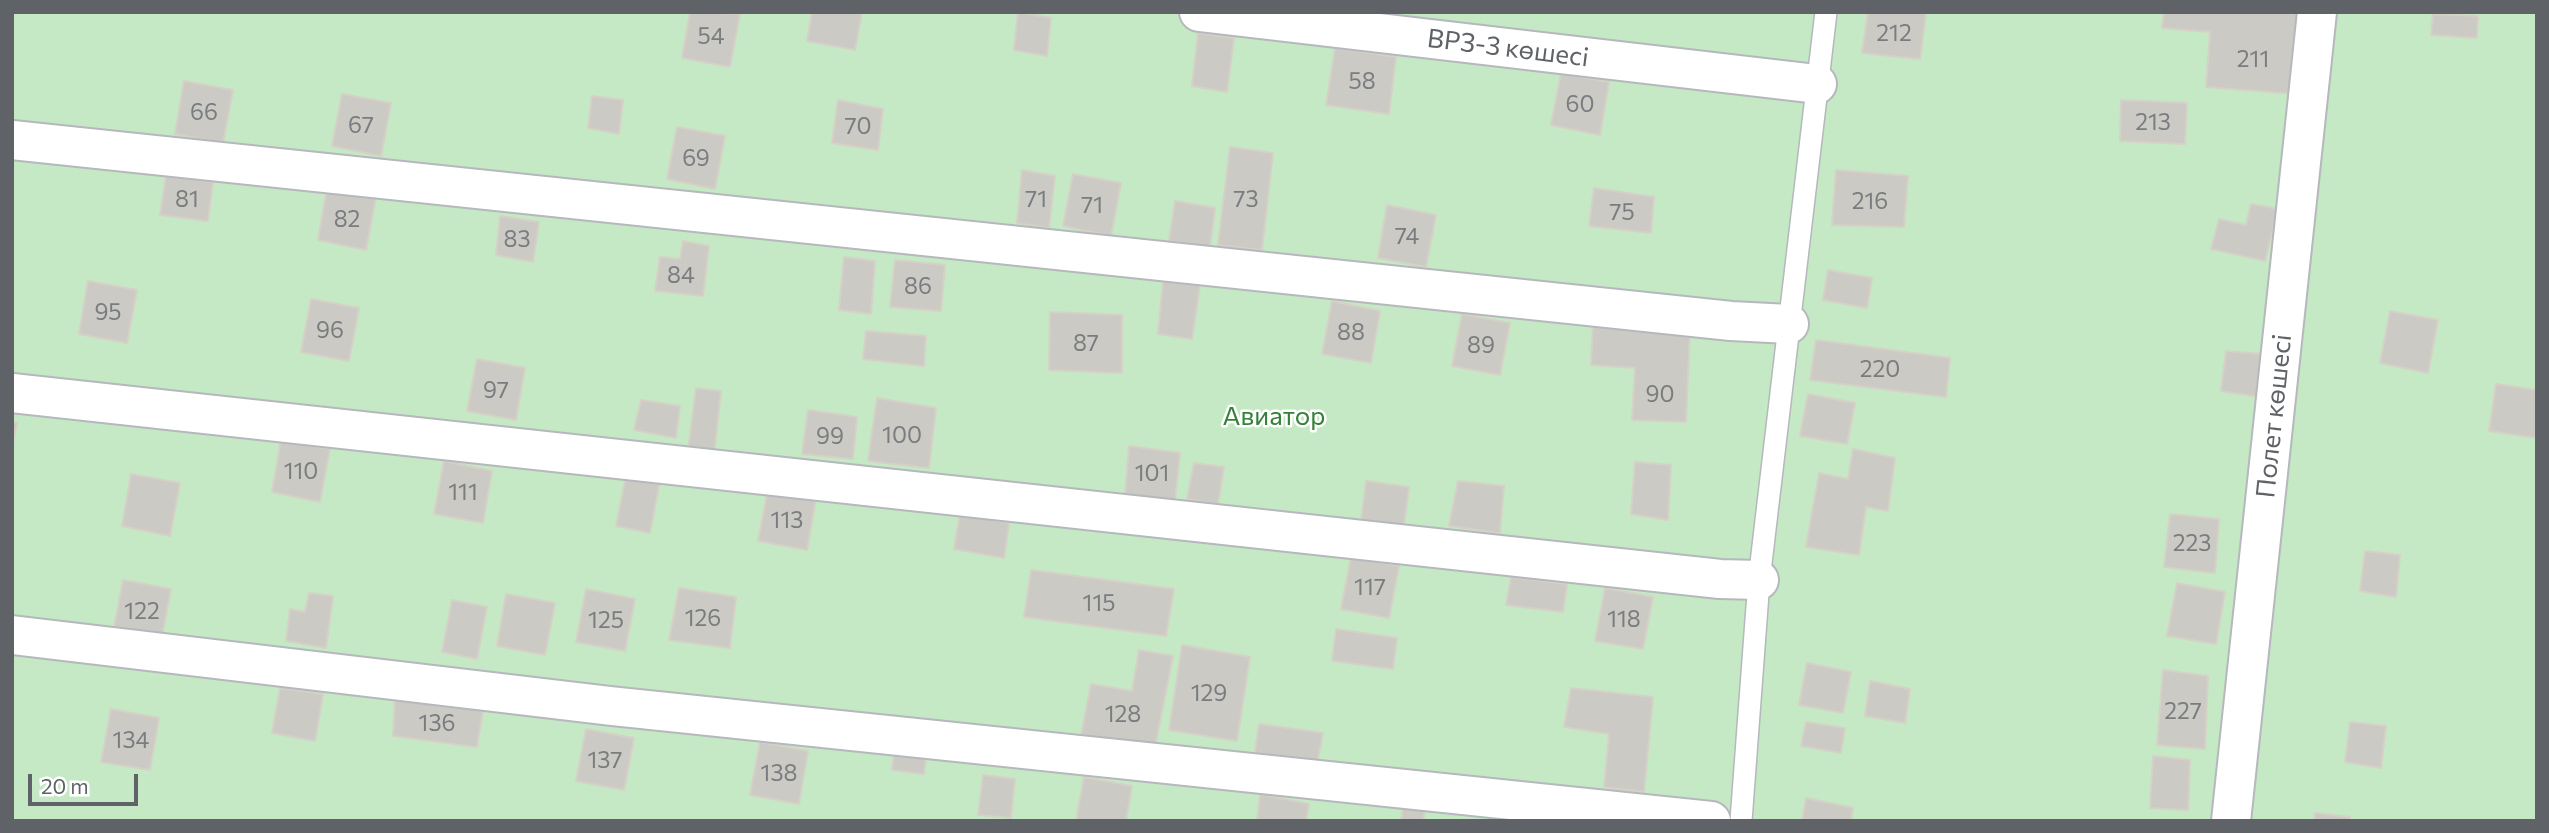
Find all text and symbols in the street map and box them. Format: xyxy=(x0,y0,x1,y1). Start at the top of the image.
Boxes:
house number: 212 xyxy=(1876,19,1912,47)
house number: 54 xyxy=(697,22,725,50)
street label: ВРЗ-3 көшесі xyxy=(1425,23,1591,73)
house number: 211 xyxy=(2237,45,2269,73)
house number: 58 xyxy=(1348,67,1376,95)
house number: 60 xyxy=(1566,90,1594,118)
house number: 66 xyxy=(190,98,218,126)
house number: 213 xyxy=(2135,108,2171,136)
house number: 67 xyxy=(348,111,374,139)
house number: 70 xyxy=(844,112,872,140)
house number: 69 xyxy=(682,144,710,172)
house number: 81 xyxy=(175,185,199,213)
house number: 71 xyxy=(1025,185,1047,213)
house number: 73 xyxy=(1233,185,1259,213)
house number: 216 xyxy=(1852,187,1888,215)
house number: 71 xyxy=(1081,191,1103,219)
house number: 75 xyxy=(1609,198,1635,226)
house number: 82 xyxy=(334,205,360,233)
house number: 74 xyxy=(1395,222,1419,250)
house number: 83 xyxy=(503,225,531,253)
house number: 84 xyxy=(667,261,695,289)
house number: 86 xyxy=(904,272,932,300)
house number: 95 xyxy=(94,298,122,326)
house number: 96 xyxy=(316,316,344,344)
house number: 88 xyxy=(1337,318,1365,346)
house number: 87 xyxy=(1073,329,1099,357)
house number: 89 xyxy=(1467,331,1495,359)
street label: Полет көшесі xyxy=(2250,333,2298,499)
house number: 220 xyxy=(1860,355,1900,383)
house number: 97 xyxy=(483,376,509,404)
house number: 90 xyxy=(1646,380,1674,408)
park label: Авиатор xyxy=(1223,400,1325,432)
house number: 100 xyxy=(882,421,922,449)
house number: 99 xyxy=(816,422,844,450)
house number: 110 xyxy=(284,457,318,485)
house number: 101 xyxy=(1135,459,1169,487)
house number: 111 xyxy=(448,478,478,506)
house number: 113 xyxy=(771,506,803,534)
house number: 223 xyxy=(2173,529,2211,557)
house number: 117 xyxy=(1354,573,1386,601)
house number: 115 xyxy=(1083,589,1115,617)
house number: 122 xyxy=(124,597,160,625)
house number: 126 xyxy=(685,604,721,632)
house number: 118 xyxy=(1607,605,1641,633)
house number: 125 xyxy=(588,606,624,634)
house number: 129 xyxy=(1191,679,1227,707)
house number: 227 xyxy=(2164,697,2202,725)
house number: 128 xyxy=(1105,700,1141,728)
house number: 136 xyxy=(419,709,455,737)
house number: 134 xyxy=(113,726,149,754)
house number: 137 xyxy=(587,746,623,774)
house number: 138 xyxy=(761,759,797,787)
scale bar xyxy=(32,760,142,804)
text: 20 m xyxy=(41,773,89,798)

